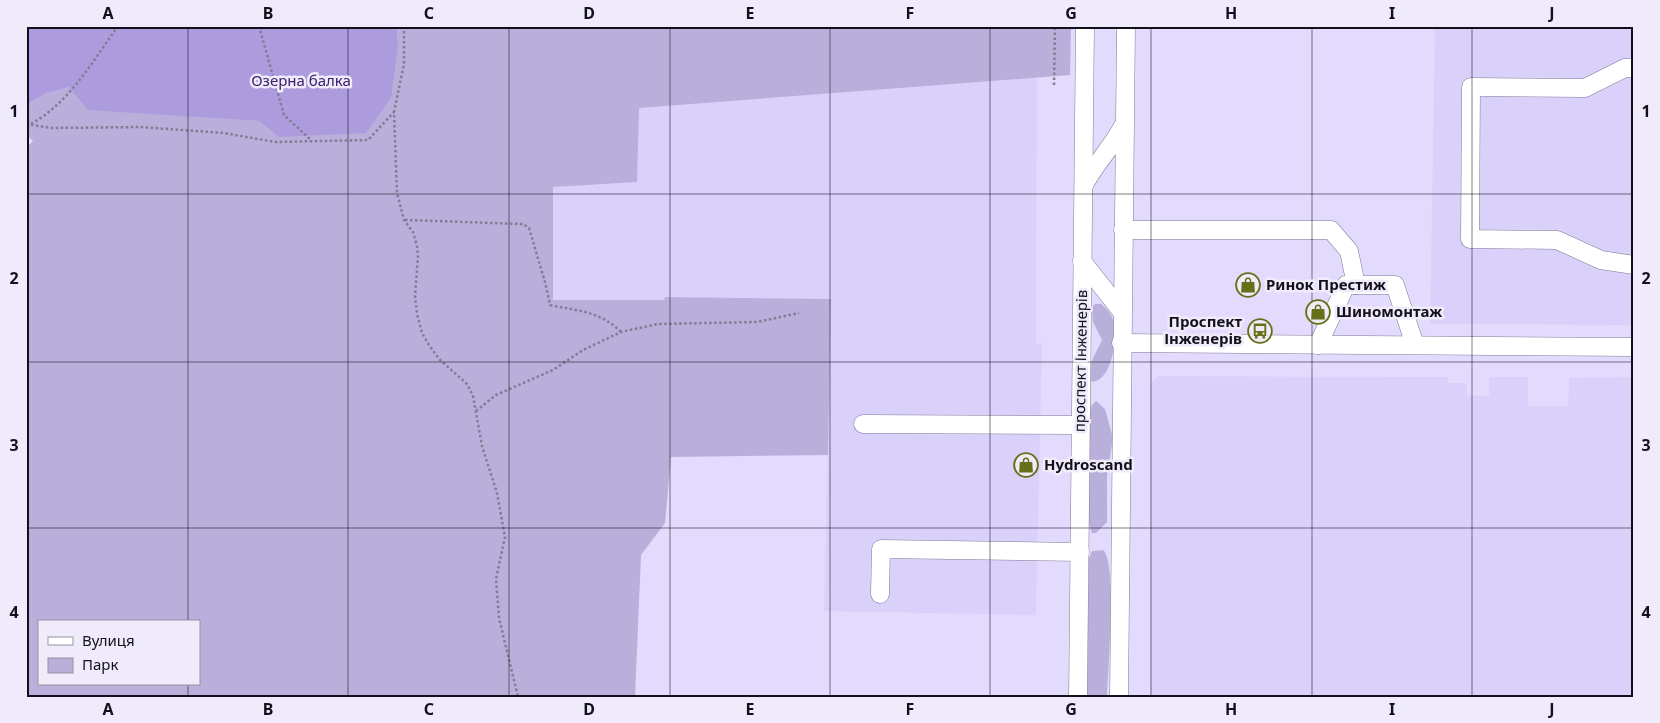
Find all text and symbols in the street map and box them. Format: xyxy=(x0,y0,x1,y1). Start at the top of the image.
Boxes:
text: A xyxy=(102,2,114,24)
text: B xyxy=(263,2,273,24)
text: C xyxy=(424,2,434,24)
text: D xyxy=(583,2,595,24)
text: E xyxy=(746,2,755,24)
text: F xyxy=(906,2,914,24)
text: G xyxy=(1065,2,1077,24)
text: H xyxy=(1225,2,1237,24)
text: I xyxy=(1389,2,1395,24)
text: J xyxy=(1547,2,1555,24)
park label: Озерна балка xyxy=(251,70,351,90)
text: 1 xyxy=(9,100,19,122)
text: 1 xyxy=(1641,100,1651,122)
text: 2 xyxy=(9,267,19,289)
text: 2 xyxy=(1641,267,1651,289)
shop icon: Ринок Престиж xyxy=(1235,272,1261,298)
place label: Ринок Престиж xyxy=(1266,274,1386,294)
street label: проспект Інженерів xyxy=(1069,290,1091,432)
shop icon: Шиномонтаж xyxy=(1305,299,1331,325)
place label: Шиномонтаж xyxy=(1336,301,1442,321)
place label: Проспект Інженерів xyxy=(1164,311,1242,348)
bus stop icon: Проспект Інженерів xyxy=(1247,318,1273,344)
text: 3 xyxy=(9,434,19,456)
text: 3 xyxy=(1641,434,1651,456)
shop icon: Hydroscand xyxy=(1013,452,1039,478)
place label: Hydroscand xyxy=(1044,454,1133,474)
text: 4 xyxy=(9,601,19,623)
text: 4 xyxy=(1641,601,1651,623)
legend xyxy=(38,620,200,686)
text: Вулиця xyxy=(82,630,135,650)
text: Парк xyxy=(82,654,118,674)
text: A xyxy=(102,698,114,720)
text: B xyxy=(263,698,273,720)
text: C xyxy=(424,698,434,720)
text: D xyxy=(583,698,595,720)
text: E xyxy=(746,698,755,720)
text: F xyxy=(906,698,914,720)
text: G xyxy=(1065,698,1077,720)
text: H xyxy=(1225,698,1237,720)
text: I xyxy=(1389,698,1395,720)
text: J xyxy=(1547,698,1555,720)

